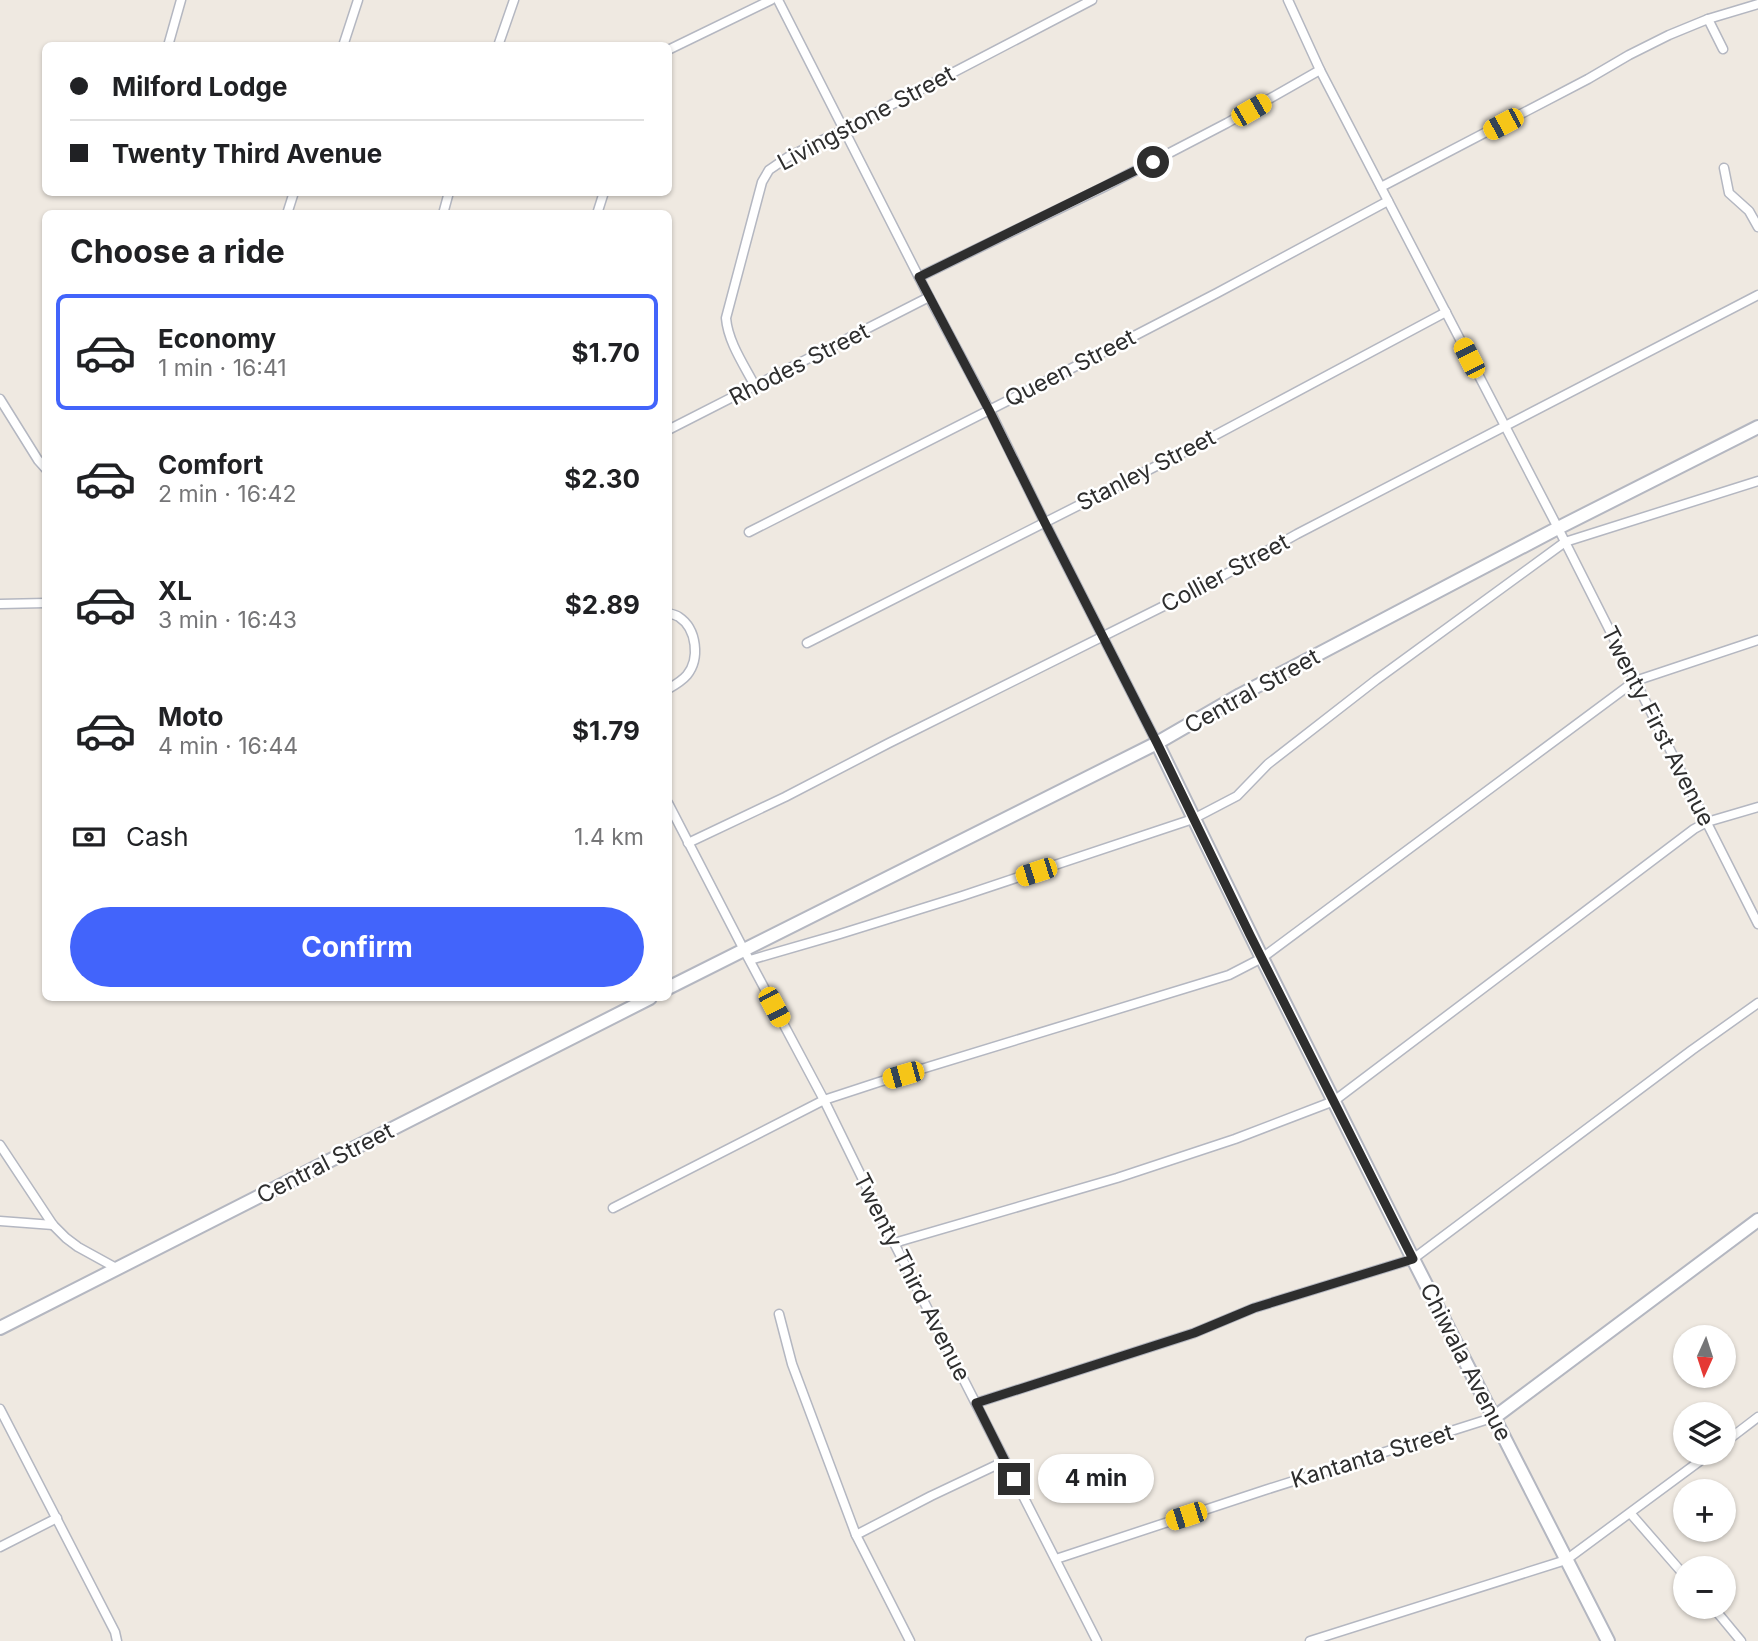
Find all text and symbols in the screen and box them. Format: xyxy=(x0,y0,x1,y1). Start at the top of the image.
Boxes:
street label: Livingstone Street xyxy=(773,59,960,176)
text: Milford Lodge xyxy=(112,71,288,102)
car xyxy=(1228,90,1275,130)
car xyxy=(1480,105,1527,143)
text: Twenty Third Avenue xyxy=(112,138,382,169)
route start xyxy=(1137,146,1169,178)
text: Choose a ride xyxy=(70,232,285,271)
street label: Rhodes Street xyxy=(724,317,874,411)
icon: car xyxy=(74,321,137,384)
text: Economy xyxy=(158,323,276,354)
street label: Queen Street xyxy=(1000,323,1140,413)
car xyxy=(1451,335,1488,381)
text: $1.70 xyxy=(571,337,640,368)
text: 1 min · 16:41 xyxy=(158,354,287,382)
street label: Stanley Street xyxy=(1072,423,1220,517)
icon: car xyxy=(74,447,137,510)
text: Comfort xyxy=(158,449,263,480)
text: $2.30 xyxy=(564,463,640,494)
text: 2 min · 16:42 xyxy=(158,480,297,508)
street label: Collier Street xyxy=(1156,527,1294,618)
icon: car xyxy=(74,573,137,636)
text: XL xyxy=(158,575,192,606)
text: $2.89 xyxy=(565,589,640,620)
text: 3 min · 16:43 xyxy=(158,606,297,634)
street label: Twenty First Avenue xyxy=(1595,621,1721,831)
street label: Central Street xyxy=(1180,642,1325,740)
icon: car xyxy=(74,699,137,762)
text: Moto xyxy=(158,701,223,732)
text: $1.79 xyxy=(572,715,640,746)
text: 4 min · 16:44 xyxy=(158,732,298,760)
icon: cash xyxy=(70,818,108,856)
text: Cash xyxy=(126,821,189,852)
text: 1.4 km xyxy=(574,823,644,851)
car xyxy=(1013,856,1060,888)
button: Confirm xyxy=(70,907,644,987)
car xyxy=(755,984,794,1030)
car xyxy=(880,1059,927,1091)
street label: Central Street xyxy=(252,1116,399,1209)
street label: Twenty Third Avenue xyxy=(847,1168,977,1386)
street label: Chiwala Avenue xyxy=(1414,1278,1518,1446)
north arrow xyxy=(1673,1325,1736,1388)
map controls xyxy=(1673,1325,1736,1619)
button: layers xyxy=(1673,1402,1736,1465)
street label: Kantanta Street xyxy=(1288,1418,1457,1494)
callout: 4 min xyxy=(1038,1454,1154,1504)
route end xyxy=(998,1463,1030,1495)
text: 4 min xyxy=(1065,1464,1127,1492)
button: + xyxy=(1673,1479,1736,1542)
car xyxy=(1163,1500,1210,1532)
button: − xyxy=(1673,1556,1736,1619)

